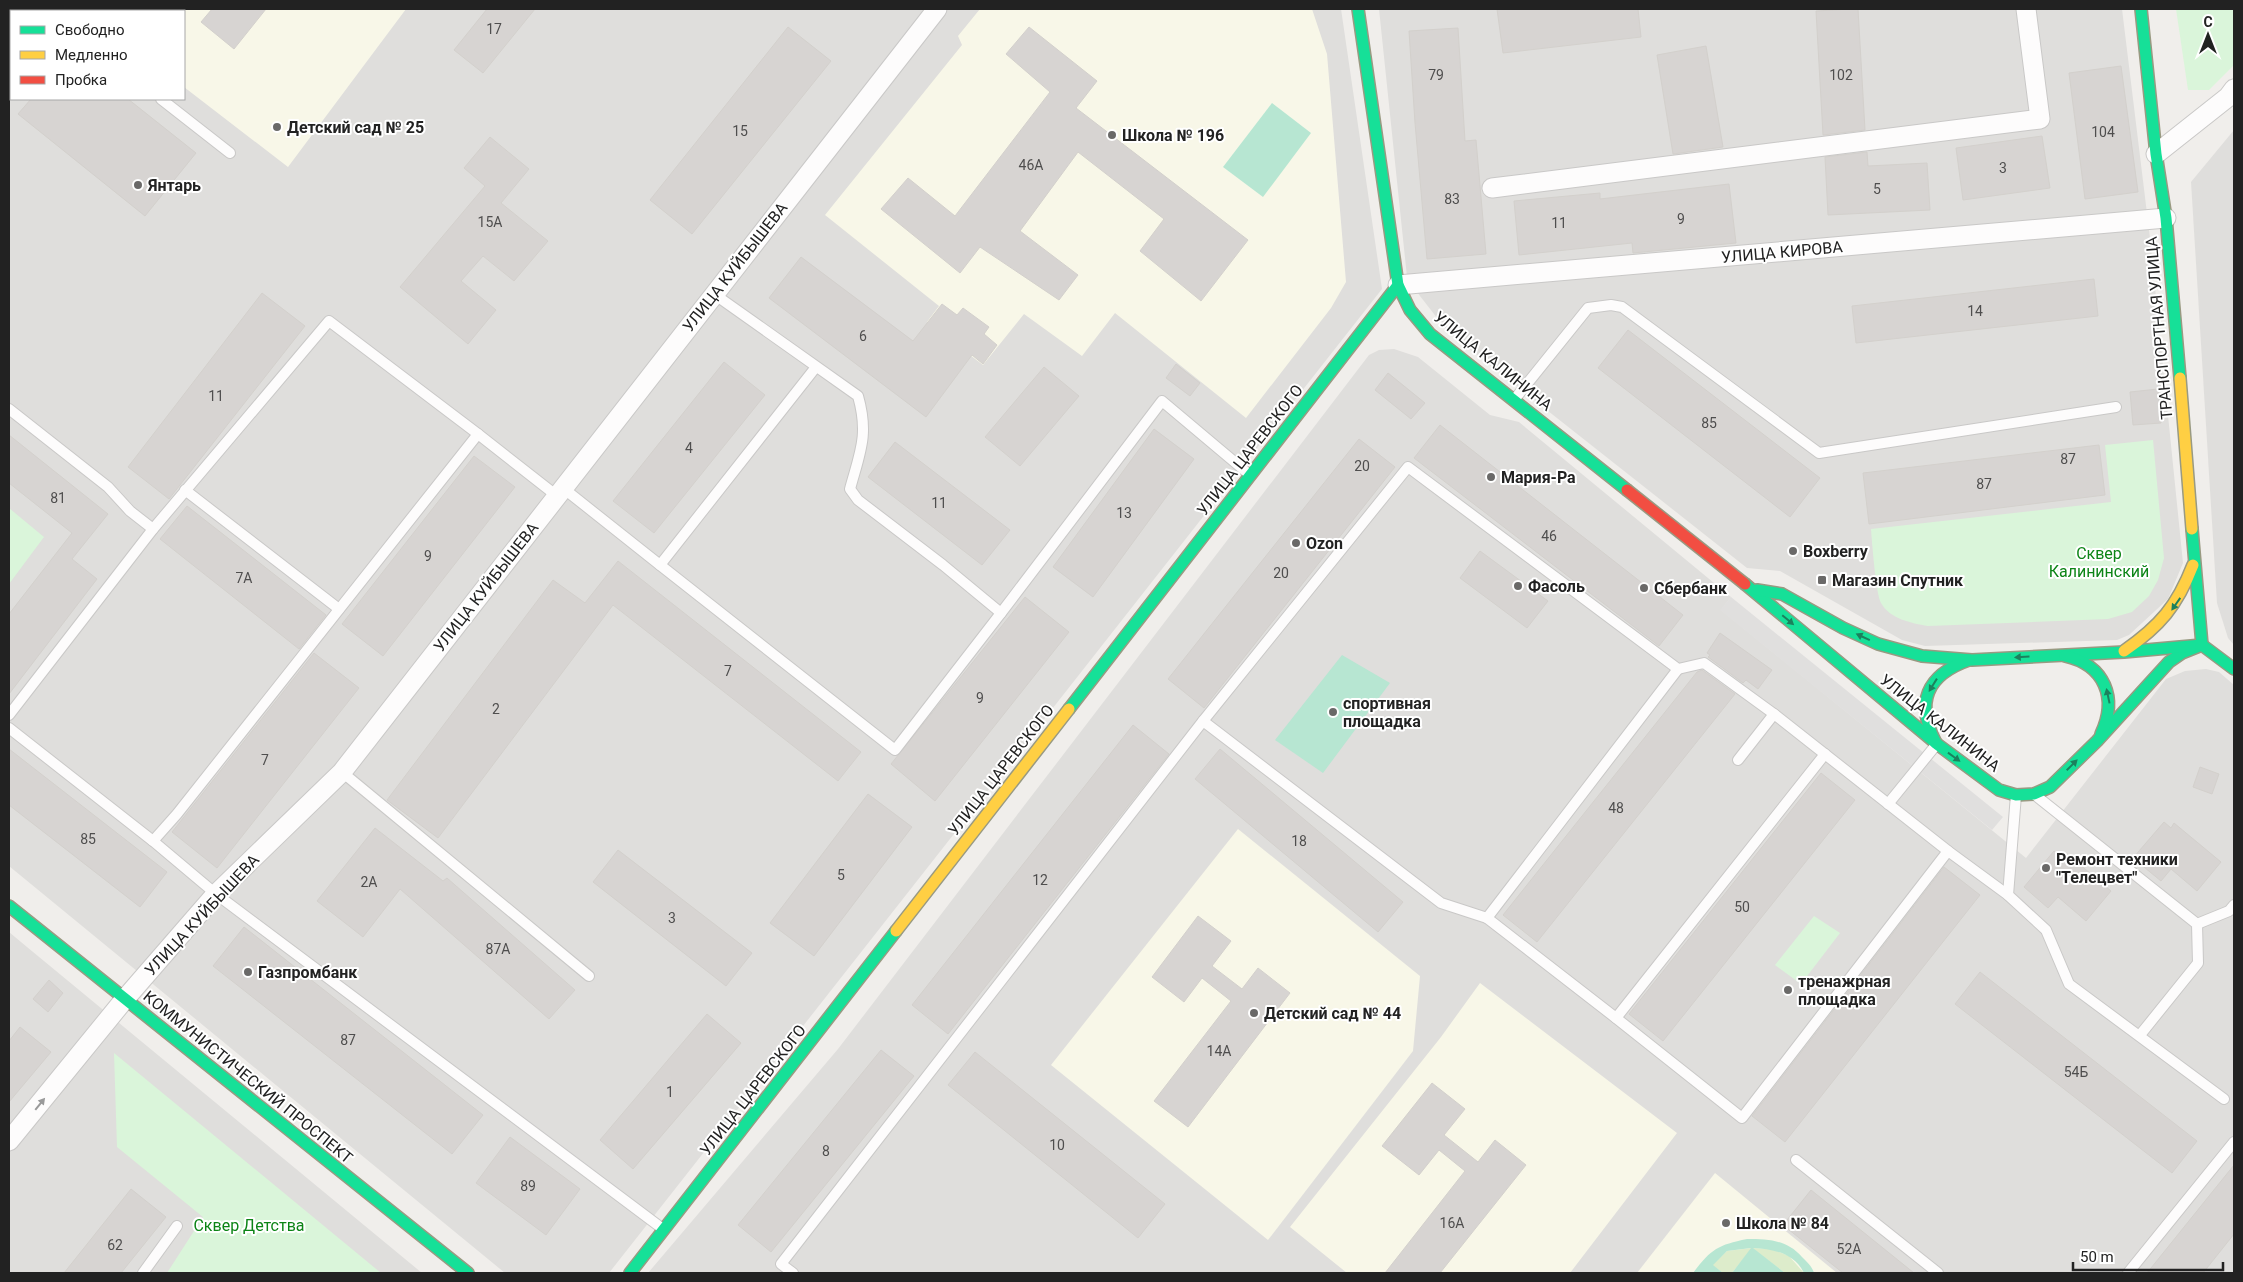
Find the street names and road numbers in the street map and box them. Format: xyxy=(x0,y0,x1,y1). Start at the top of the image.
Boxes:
street label: УЛИЦА КУЙБЫШЕВА xyxy=(679,198,792,335)
street label: ТРАНСПОРТНАЯ УЛИЦА xyxy=(2141,235,2176,420)
street label: УЛИЦА КИРОВА xyxy=(1720,237,1844,267)
street label: УЛИЦА КАЛИНИНА xyxy=(1430,307,1557,415)
street label: УЛИЦА ЦАРЕВСКОГО xyxy=(1193,381,1307,519)
street label: УЛИЦА КУЙБЫШЕВА xyxy=(430,518,543,655)
street label: УЛИЦА КАЛИНИНА xyxy=(1876,670,2004,776)
street label: УЛИЦА ЦАРЕВСКОГО xyxy=(944,701,1058,839)
street label: УЛИЦА КУЙБЫШЕВА xyxy=(141,850,264,980)
street label: КОММУНИСТИЧЕСКИЙ ПРОСПЕКТ xyxy=(140,987,357,1168)
street label: УЛИЦА ЦАРЕВСКОГО xyxy=(696,1021,810,1159)

